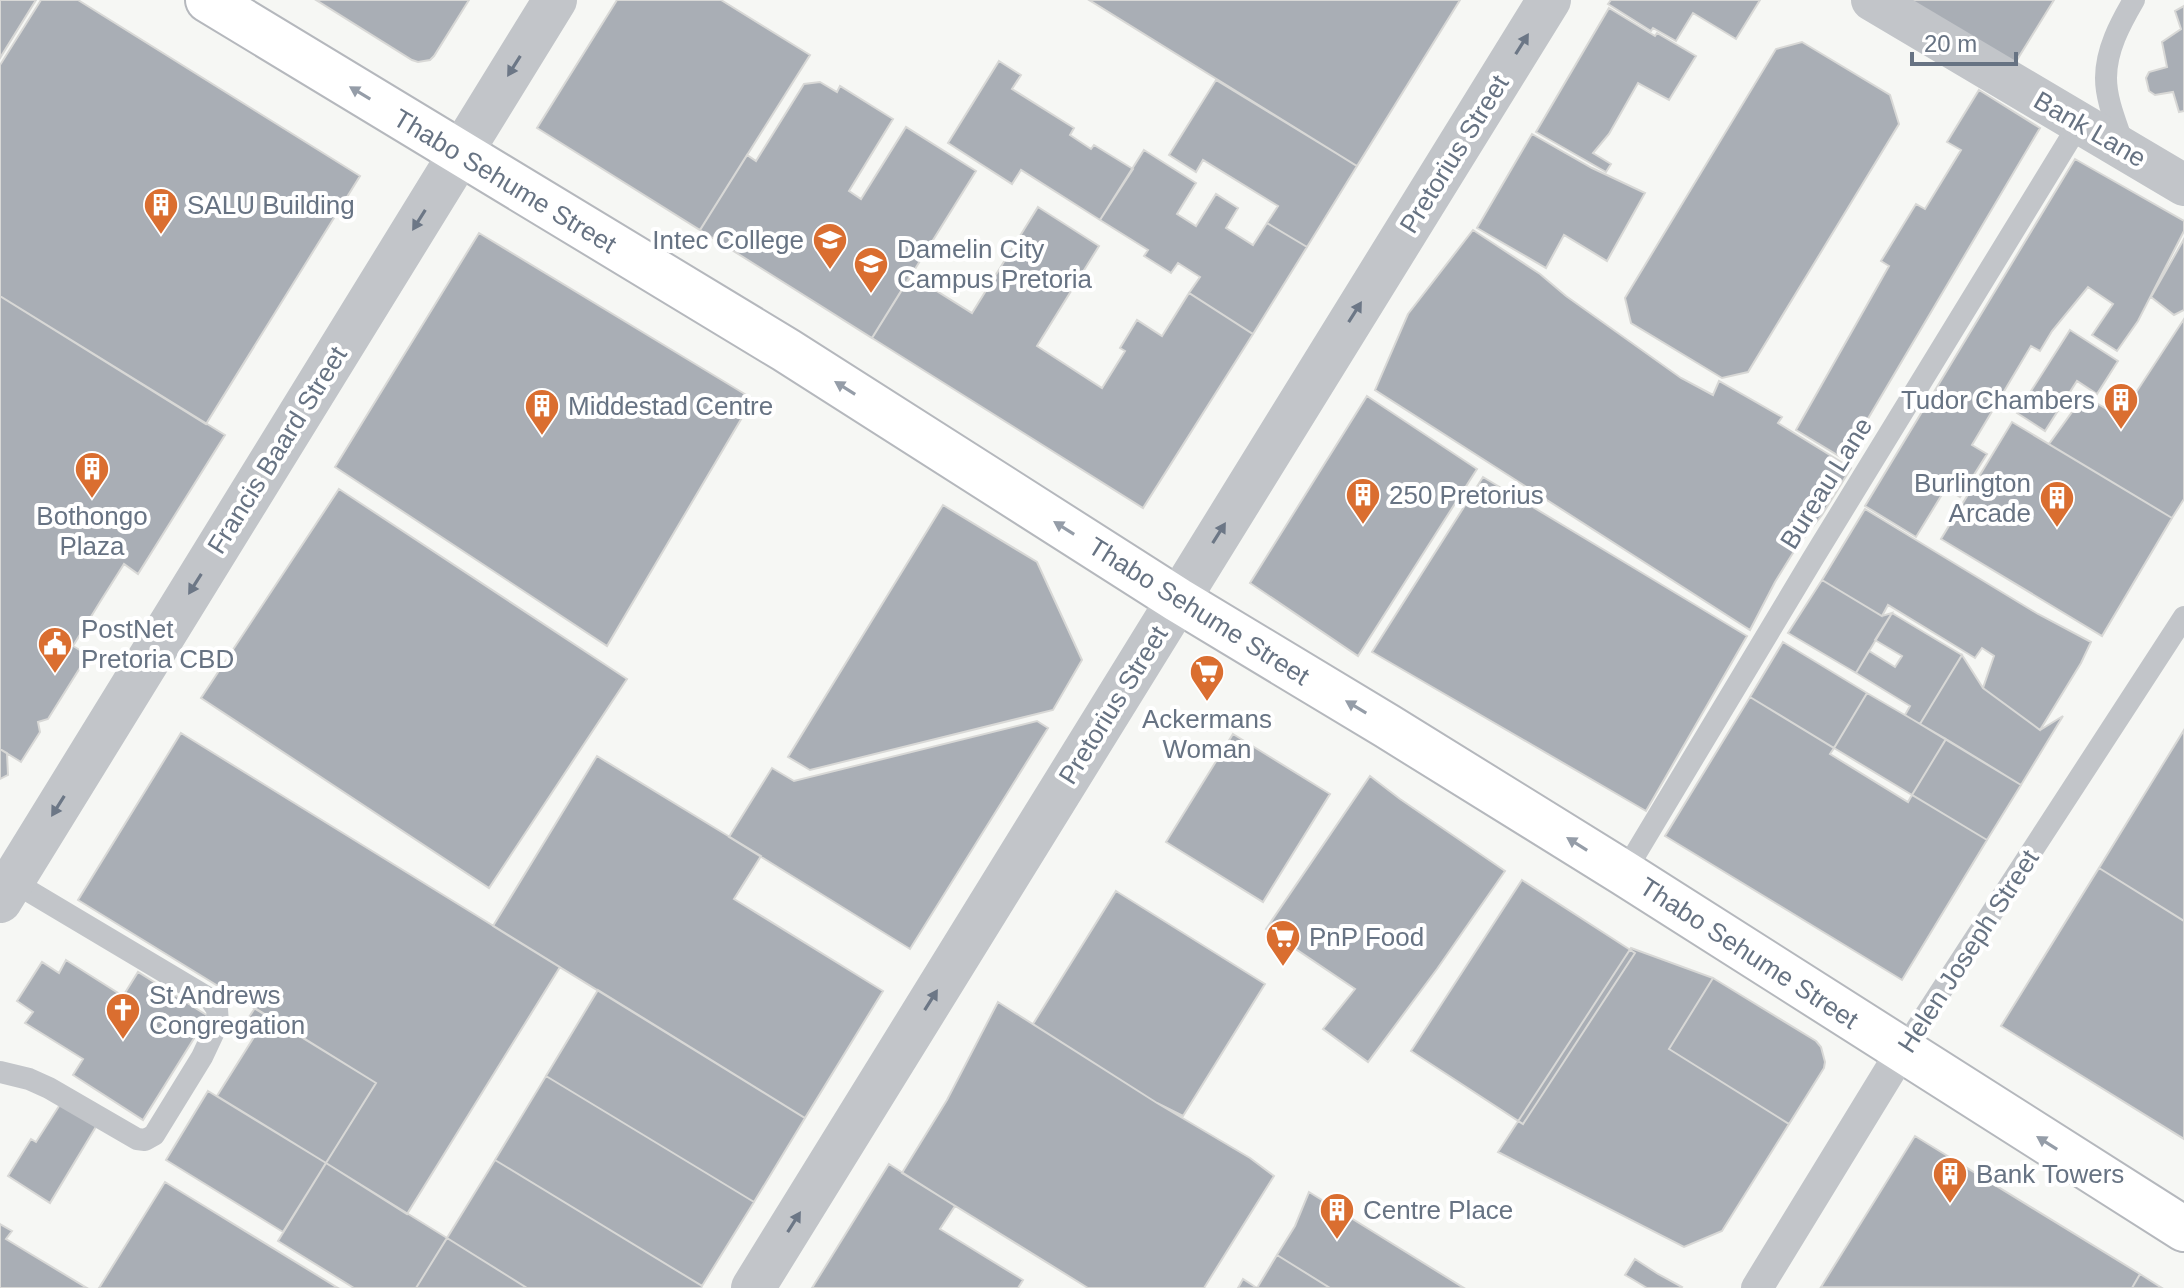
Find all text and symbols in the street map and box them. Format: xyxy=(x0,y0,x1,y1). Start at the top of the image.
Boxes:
scale bar xyxy=(1912,16,2016,66)
text: 20 m xyxy=(1924,30,1977,57)
one-way arrow xyxy=(1515,33,1529,55)
one-way arrow xyxy=(507,55,521,77)
street label: Pretorius Street xyxy=(1393,69,1515,239)
street label: Bank Lane xyxy=(2029,85,2151,173)
one-way arrow xyxy=(349,86,371,100)
street label: Thabo Sehume Street xyxy=(388,103,622,260)
building icon: SALU Building xyxy=(142,186,180,236)
place label: SALU Building xyxy=(187,190,355,220)
one-way arrow xyxy=(412,209,426,231)
school or university icon: Intec College xyxy=(811,221,849,271)
place label: Intec College xyxy=(652,225,804,255)
place label: Damelin City Campus Pretoria xyxy=(897,234,1093,294)
school or university icon: Damelin City Campus Pretoria xyxy=(852,245,890,295)
one-way arrow xyxy=(1348,301,1362,323)
street label: Francis Baard Street xyxy=(201,340,353,559)
one-way arrow xyxy=(834,381,856,395)
building icon: Tudor Chambers xyxy=(2102,381,2140,431)
place label: Tudor Chambers xyxy=(1901,385,2095,415)
building icon: Middestad Centre xyxy=(523,387,561,437)
place label: Middestad Centre xyxy=(568,391,773,421)
street label: Bureau Lane xyxy=(1774,412,1878,554)
building icon: Bothongo Plaza xyxy=(73,450,111,500)
place label: Burlington Arcade xyxy=(1914,468,2031,528)
building icon: 250 Pretorius xyxy=(1344,476,1382,526)
building icon: Burlington Arcade xyxy=(2038,479,2076,529)
place label: 250 Pretorius xyxy=(1389,480,1544,510)
place label: Bothongo Plaza xyxy=(36,501,148,561)
one-way arrow xyxy=(1054,520,1075,535)
one-way arrow xyxy=(1211,522,1225,544)
street label: Thabo Sehume Street xyxy=(1083,531,1315,692)
one-way arrow xyxy=(187,574,202,595)
place label: PostNet Pretoria CBD xyxy=(81,614,234,674)
street label: Pretorius Street xyxy=(1052,620,1174,790)
public building icon: PostNet Pretoria CBD xyxy=(36,625,74,675)
supermarket icon: Ackermans Woman xyxy=(1188,653,1226,703)
one-way arrow xyxy=(1345,700,1367,714)
place label: Ackermans Woman xyxy=(1142,704,1272,764)
one-way arrow xyxy=(52,795,66,817)
one-way arrow xyxy=(1566,837,1588,851)
street label: Helen Joseph Street xyxy=(1891,843,2045,1058)
street label: Thabo Sehume Street xyxy=(1634,871,1864,1035)
supermarket icon: PnP Food xyxy=(1264,918,1302,968)
place label: PnP Food xyxy=(1309,922,1424,952)
place label: St Andrews Congregation xyxy=(149,980,305,1040)
one-way arrow xyxy=(923,989,938,1012)
church icon: St Andrews Congregation xyxy=(104,991,142,1041)
one-way arrow xyxy=(2036,1136,2058,1150)
building icon: Bank Towers xyxy=(1931,1155,1969,1205)
place label: Bank Towers xyxy=(1976,1159,2124,1189)
building icon: Centre Place xyxy=(1318,1191,1356,1241)
place label: Centre Place xyxy=(1363,1195,1513,1225)
one-way arrow xyxy=(786,1210,801,1233)

